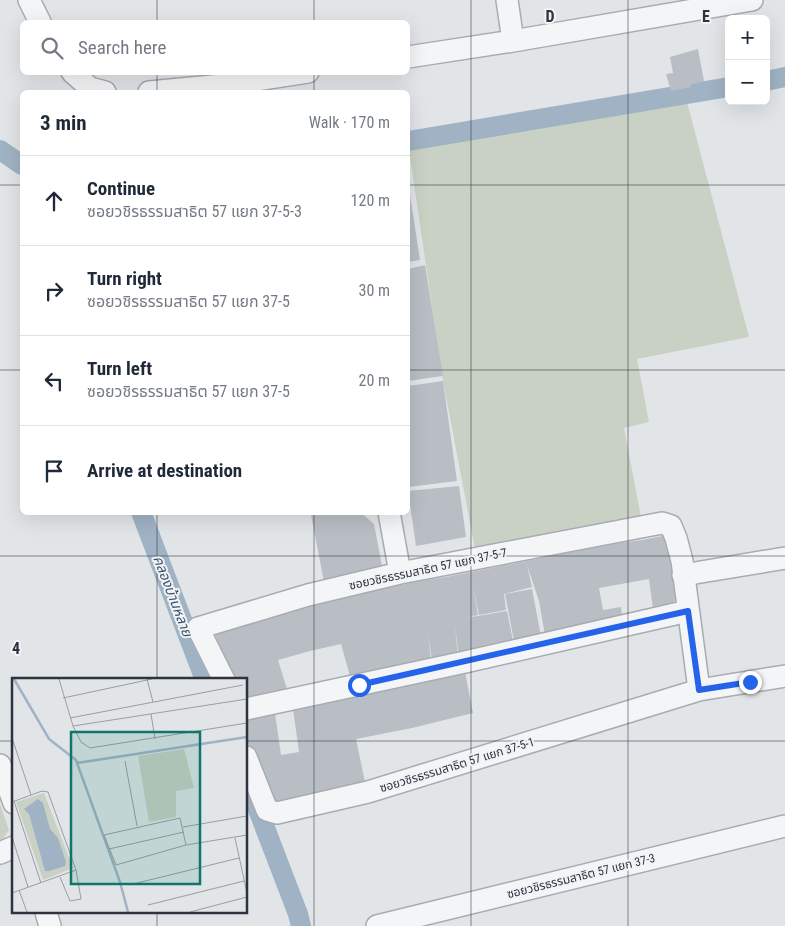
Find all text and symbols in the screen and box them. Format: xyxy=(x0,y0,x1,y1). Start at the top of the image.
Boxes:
text: D xyxy=(545,7,555,26)
text: E xyxy=(702,7,710,26)
map controls xyxy=(725,15,770,105)
button: + xyxy=(725,15,770,60)
search box xyxy=(20,20,410,75)
icon: search xyxy=(38,34,66,62)
text: Search here xyxy=(78,36,166,59)
button: − xyxy=(725,60,770,105)
text: 3 min xyxy=(40,111,87,135)
text: Walk · 170 m xyxy=(309,113,390,132)
text: Continue xyxy=(87,177,155,200)
icon: ahead xyxy=(40,187,68,215)
text: 120 m xyxy=(351,191,390,210)
text: ซอยวชิรธรรมสาธิต 57 แยก 37-5-3 xyxy=(87,202,302,221)
text: Turn right xyxy=(87,267,162,290)
icon: right xyxy=(40,277,68,305)
text: 30 m xyxy=(358,281,390,300)
text: ซอยวชิรธรรมสาธิต 57 แยก 37-5 xyxy=(87,292,290,311)
text: Turn left xyxy=(87,357,152,380)
icon: left xyxy=(40,367,68,395)
text: 20 m xyxy=(358,371,390,390)
text: ซอยวชิรธรรมสาธิต 57 แยก 37-5 xyxy=(87,382,290,401)
icon: arrive xyxy=(40,457,68,485)
text: Arrive at destination xyxy=(87,459,242,482)
street label: ซอยวชิรธรรมสาธิต 57 แยก 37-5-7 xyxy=(348,545,508,593)
water label: คลองบ้านหลาย xyxy=(150,553,196,640)
text: 4 xyxy=(12,639,20,658)
route end xyxy=(739,671,762,694)
route start xyxy=(348,674,371,697)
inset map xyxy=(12,678,248,914)
street label: ซอยวชิรธรรมสาธิต 57 แยก 37-5-1 xyxy=(378,735,536,795)
street label: ซอยวชิรธรรมสาธิต 57 แยก 37-3 xyxy=(505,851,657,901)

